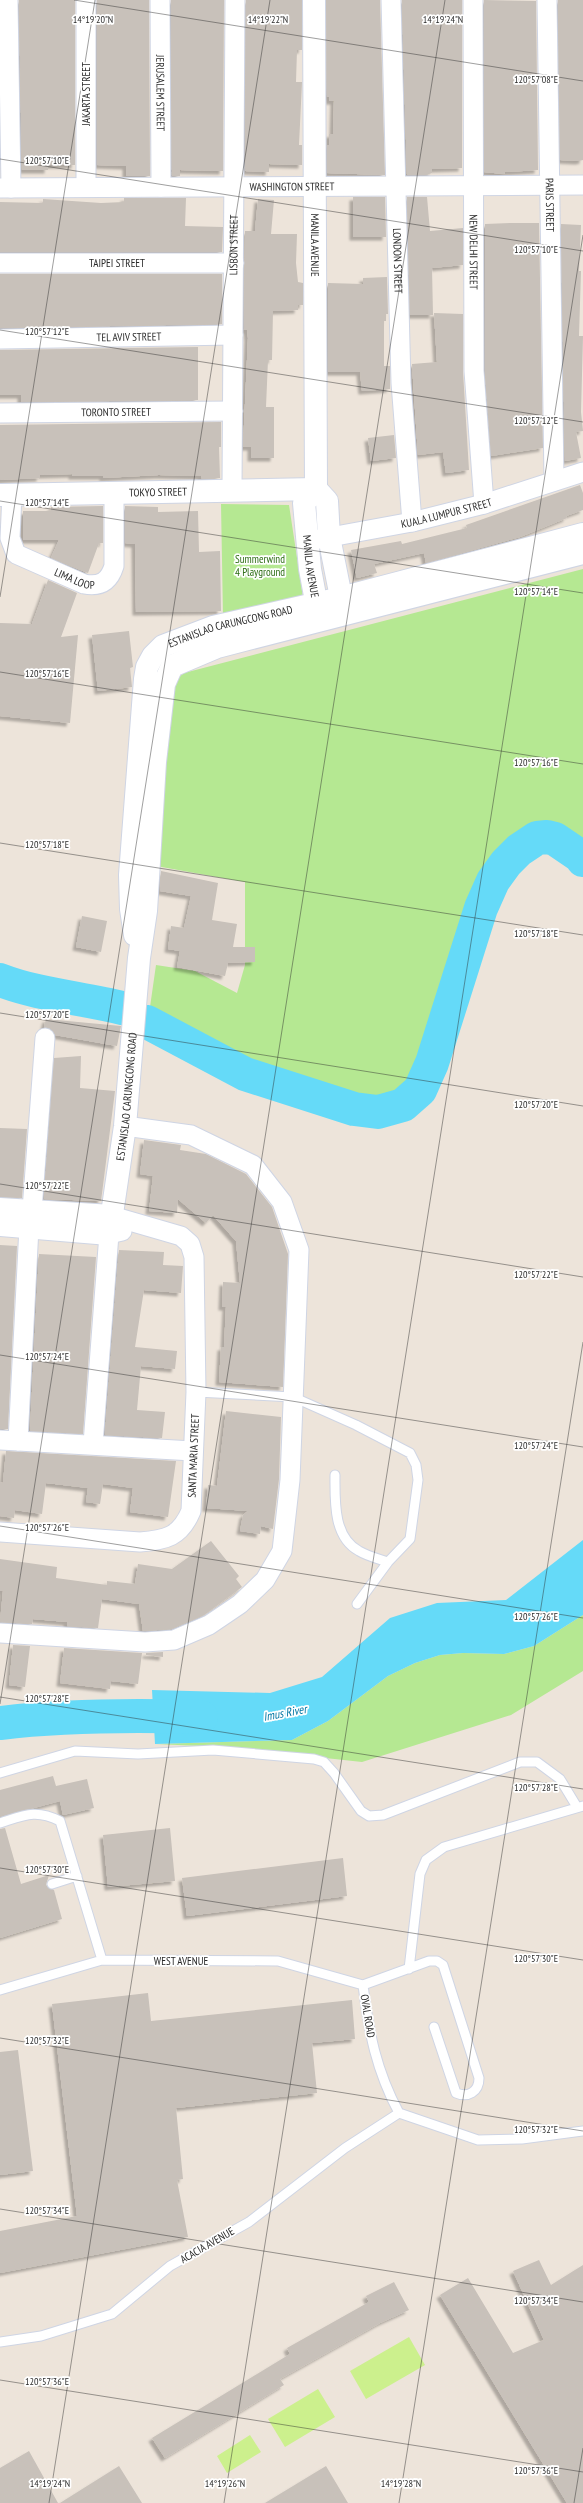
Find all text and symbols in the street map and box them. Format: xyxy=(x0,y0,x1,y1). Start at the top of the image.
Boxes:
text: 14°19'20"N xyxy=(73,13,113,26)
text: 14°19'22"N xyxy=(248,13,288,26)
text: 14°19'24"N xyxy=(423,13,463,26)
street label: JERUSALEM STREET xyxy=(153,54,168,131)
street label: JAKARTA STREET xyxy=(79,62,93,127)
text: 120°57'08"E xyxy=(514,73,558,86)
text: 120°57'10"E xyxy=(25,154,69,167)
street label: PARIS STREET xyxy=(543,178,557,232)
street label: WASHINGTON STREET xyxy=(249,179,335,194)
street label: MANILA AVENUE xyxy=(308,213,322,277)
street label: NEW DELHI STREET xyxy=(467,214,481,290)
street label: LISBON STREET xyxy=(226,215,241,275)
street label: LONDON STREET xyxy=(390,228,406,294)
text: 120°57'10"E xyxy=(514,243,558,256)
street label: TAIPEI STREET xyxy=(89,256,145,270)
text: 120°57'12"E xyxy=(25,325,69,338)
street label: TEL AVIV STREET xyxy=(96,329,162,344)
street label: TORONTO STREET xyxy=(81,405,151,419)
text: 120°57'12"E xyxy=(514,414,558,427)
street label: TOKYO STREET xyxy=(129,484,187,500)
street label: KUALA LUMPUR STREET xyxy=(400,495,494,531)
text: 120°57'14"E xyxy=(25,496,69,509)
street label: MANILA AVENUE xyxy=(300,534,322,599)
park label: Summerwind 4 Playground xyxy=(235,552,285,579)
street label: LIMA LOOP xyxy=(52,565,95,592)
text: 120°57'14"E xyxy=(514,585,558,598)
street label: ESTANISLAO CARUNGCONG ROAD xyxy=(166,602,294,650)
text: 120°57'16"E xyxy=(25,667,69,680)
text: 120°57'16"E xyxy=(514,756,558,769)
text: 120°57'18"E xyxy=(25,838,69,851)
text: 120°57'18"E xyxy=(514,927,558,940)
text: 120°57'20"E xyxy=(25,1008,69,1021)
street label: ESTANISLAO CARUNGCONG ROAD xyxy=(113,1032,140,1162)
text: 120°57'20"E xyxy=(514,1098,558,1111)
text: 120°57'22"E xyxy=(25,1179,69,1192)
text: 120°57'22"E xyxy=(514,1268,558,1281)
text: 120°57'24"E xyxy=(25,1350,69,1363)
street label: SANTA MARIA STREET xyxy=(185,1413,202,1498)
text: 120°57'24"E xyxy=(514,1439,558,1452)
text: 120°57'26"E xyxy=(25,1521,69,1534)
text: 120°57'26"E xyxy=(514,1610,558,1623)
text: 120°57'28"E xyxy=(25,1692,69,1705)
water label: Imus River xyxy=(262,1701,309,1724)
text: 120°57'28"E xyxy=(514,1781,558,1794)
text: 120°57'30"E xyxy=(25,1863,69,1876)
text: 120°57'30"E xyxy=(514,1952,558,1965)
street label: WEST AVENUE xyxy=(154,1954,208,1968)
street label: OVAL ROAD xyxy=(358,1993,378,2039)
text: 120°57'32"E xyxy=(25,2034,69,2047)
text: 120°57'32"E xyxy=(514,2123,558,2136)
text: 120°57'34"E xyxy=(25,2204,69,2217)
street label: ACACIA AVENUE xyxy=(177,2224,237,2266)
text: 120°57'34"E xyxy=(514,2294,558,2307)
text: 120°57'36"E xyxy=(25,2375,69,2388)
text: 120°57'36"E xyxy=(514,2464,558,2477)
text: 14°19'24"N xyxy=(30,2477,70,2490)
text: 14°19'26"N xyxy=(205,2477,245,2490)
text: 14°19'28"N xyxy=(381,2477,421,2490)

